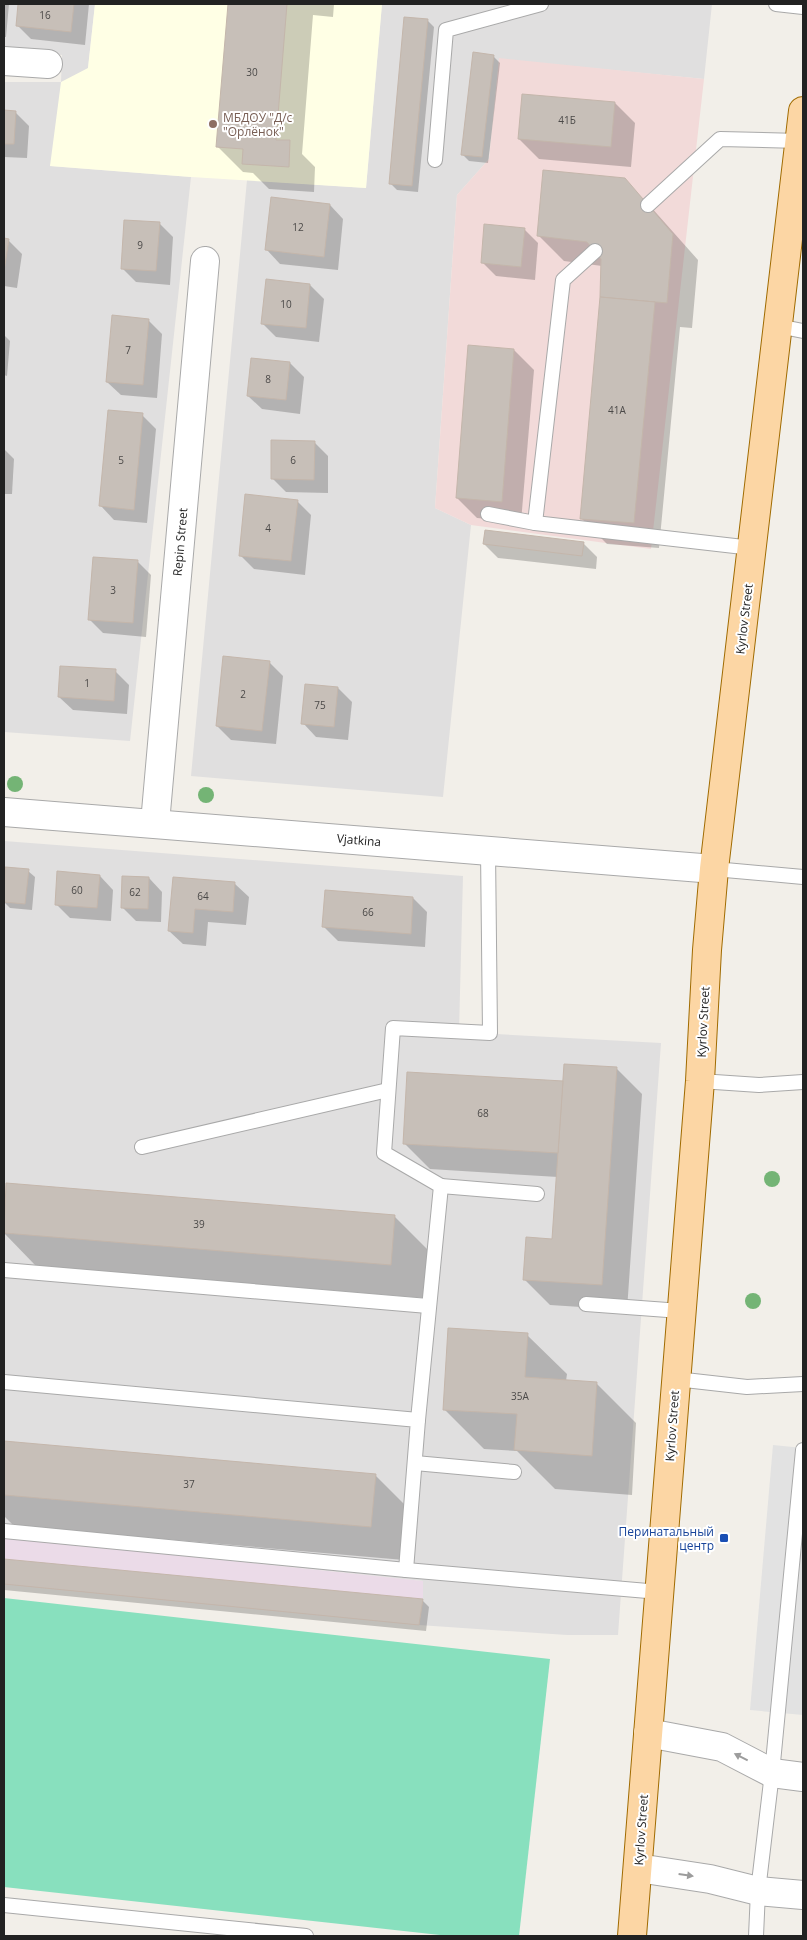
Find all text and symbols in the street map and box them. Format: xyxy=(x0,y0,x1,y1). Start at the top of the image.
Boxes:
house number: 16 xyxy=(39,8,51,22)
house number: 30 xyxy=(246,65,258,79)
place label: МБДОУ "Д/с "Орлёнок" xyxy=(223,109,293,140)
house number: 41Б xyxy=(558,113,576,127)
marker: МБДОУ "Д/с "Орлёнок" xyxy=(207,118,219,130)
house number: 12 xyxy=(292,220,304,234)
house number: 9 xyxy=(137,238,143,252)
house number: 10 xyxy=(280,297,292,311)
house number: 7 xyxy=(125,343,131,357)
house number: 8 xyxy=(265,372,271,386)
house number: 41А xyxy=(608,403,627,417)
house number: 5 xyxy=(118,453,124,467)
house number: 6 xyxy=(290,453,296,467)
street label: Repin Street xyxy=(169,507,191,577)
house number: 4 xyxy=(265,521,271,535)
house number: 3 xyxy=(110,583,116,597)
street label: Kyrlov Street xyxy=(731,583,757,655)
house number: 1 xyxy=(84,676,90,690)
house number: 2 xyxy=(240,687,246,701)
house number: 75 xyxy=(314,698,326,712)
street label: Vjatkina xyxy=(336,830,382,850)
house number: 60 xyxy=(71,883,83,897)
house number: 62 xyxy=(129,885,141,899)
house number: 64 xyxy=(197,889,209,903)
house number: 66 xyxy=(362,905,374,919)
street label: Kyrlov Street xyxy=(693,986,713,1058)
house number: 68 xyxy=(477,1106,489,1120)
house number: 39 xyxy=(193,1217,205,1231)
house number: 35А xyxy=(511,1389,530,1403)
street label: Kyrlov Street xyxy=(661,1390,683,1462)
house number: 37 xyxy=(183,1477,195,1491)
place label: Перинатальный центр xyxy=(619,1523,714,1554)
marker: Перинатальный центр xyxy=(718,1532,730,1544)
one-way arrow xyxy=(734,1753,748,1761)
street label: Kyrlov Street xyxy=(630,1794,652,1866)
one-way arrow xyxy=(678,1872,694,1880)

